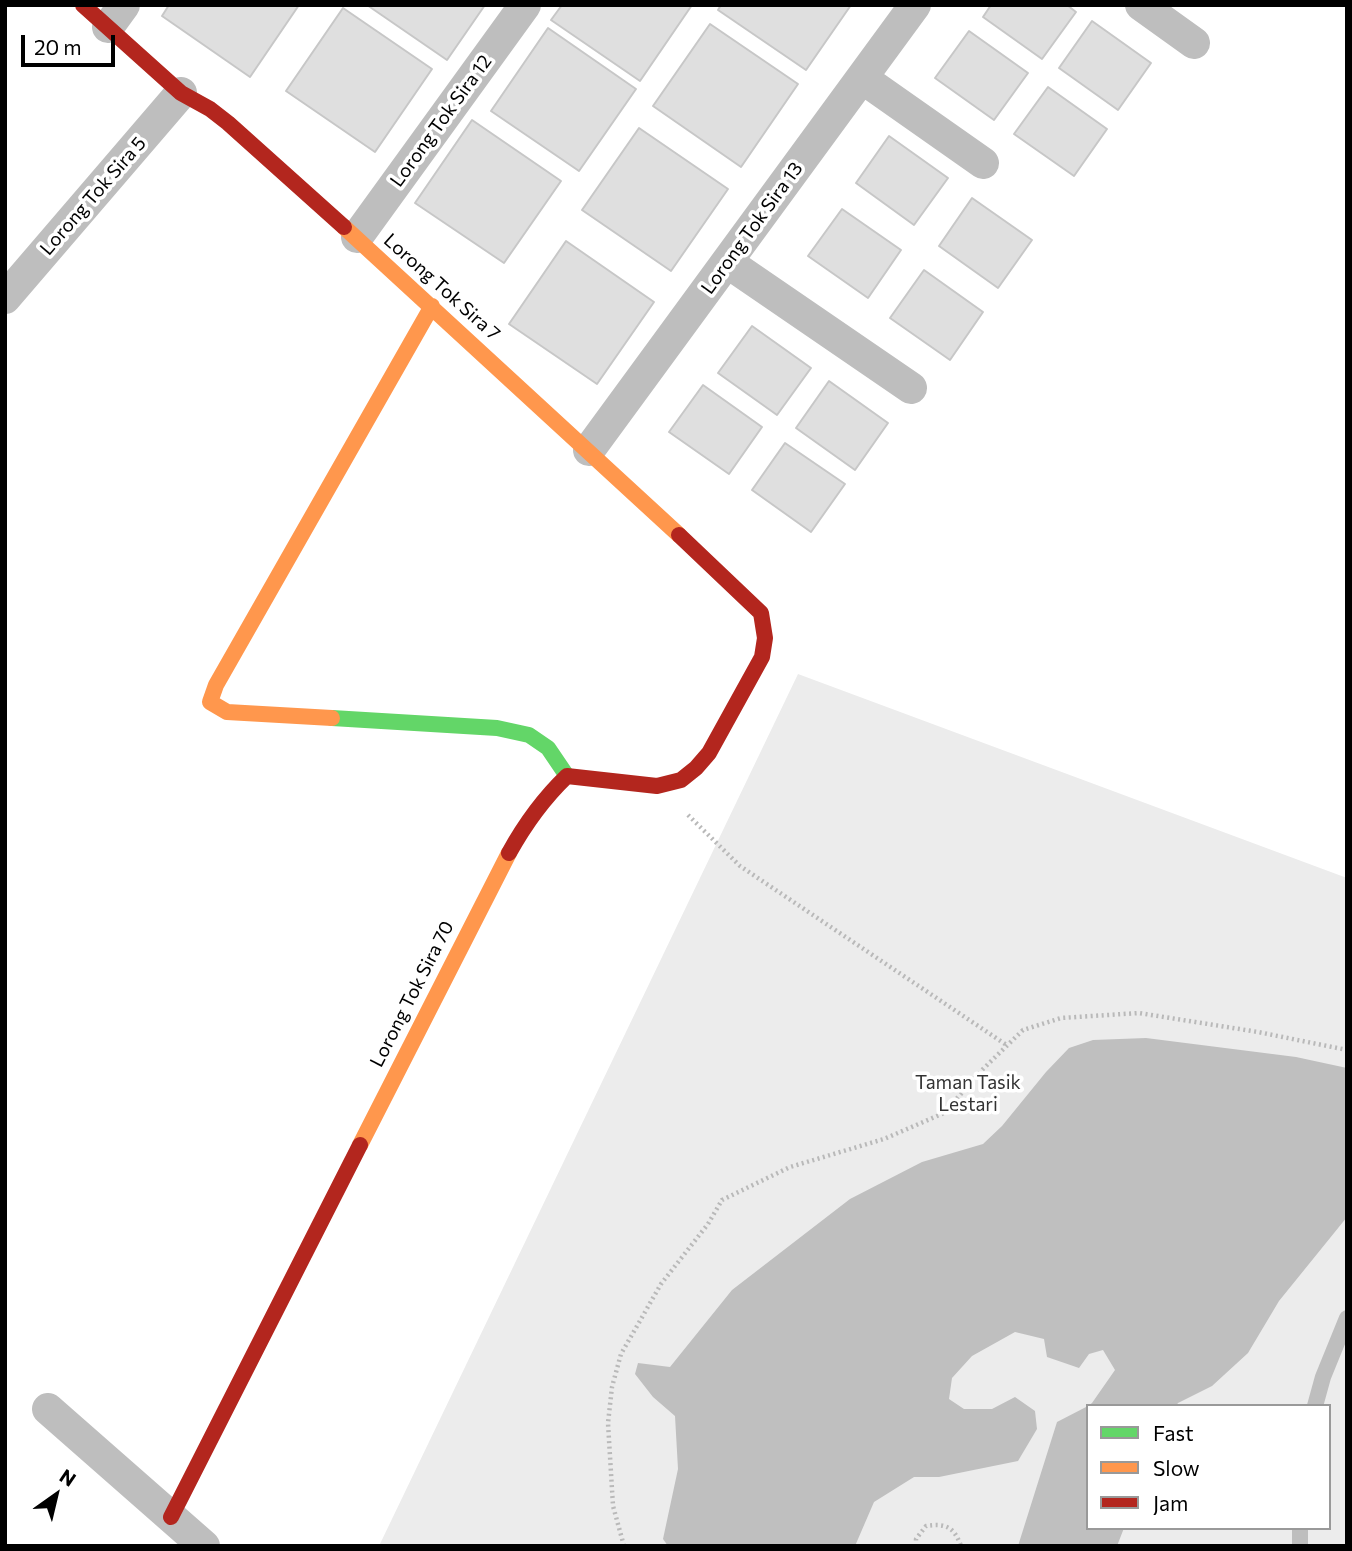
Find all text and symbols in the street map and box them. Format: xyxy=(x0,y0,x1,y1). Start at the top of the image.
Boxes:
scale bar xyxy=(24,21,119,65)
text: 20 m xyxy=(34,34,82,59)
street label: Lorong Tok Sira 12 xyxy=(386,51,496,191)
street label: Lorong Tok Sira 5 xyxy=(35,132,151,260)
street label: Lorong Tok Sira 13 xyxy=(696,158,808,298)
street label: Lorong Tok Sira 7 xyxy=(379,229,505,345)
street label: Lorong Tok Sira 70 xyxy=(365,917,459,1071)
park label: Taman Tasik Lestari xyxy=(915,1072,1021,1116)
legend xyxy=(1086,1404,1331,1530)
text: Fast xyxy=(1153,1420,1194,1445)
text: Slow xyxy=(1153,1455,1200,1480)
north arrow xyxy=(21,1460,91,1530)
text: N xyxy=(56,1464,80,1491)
text: Jam xyxy=(1153,1490,1188,1515)

